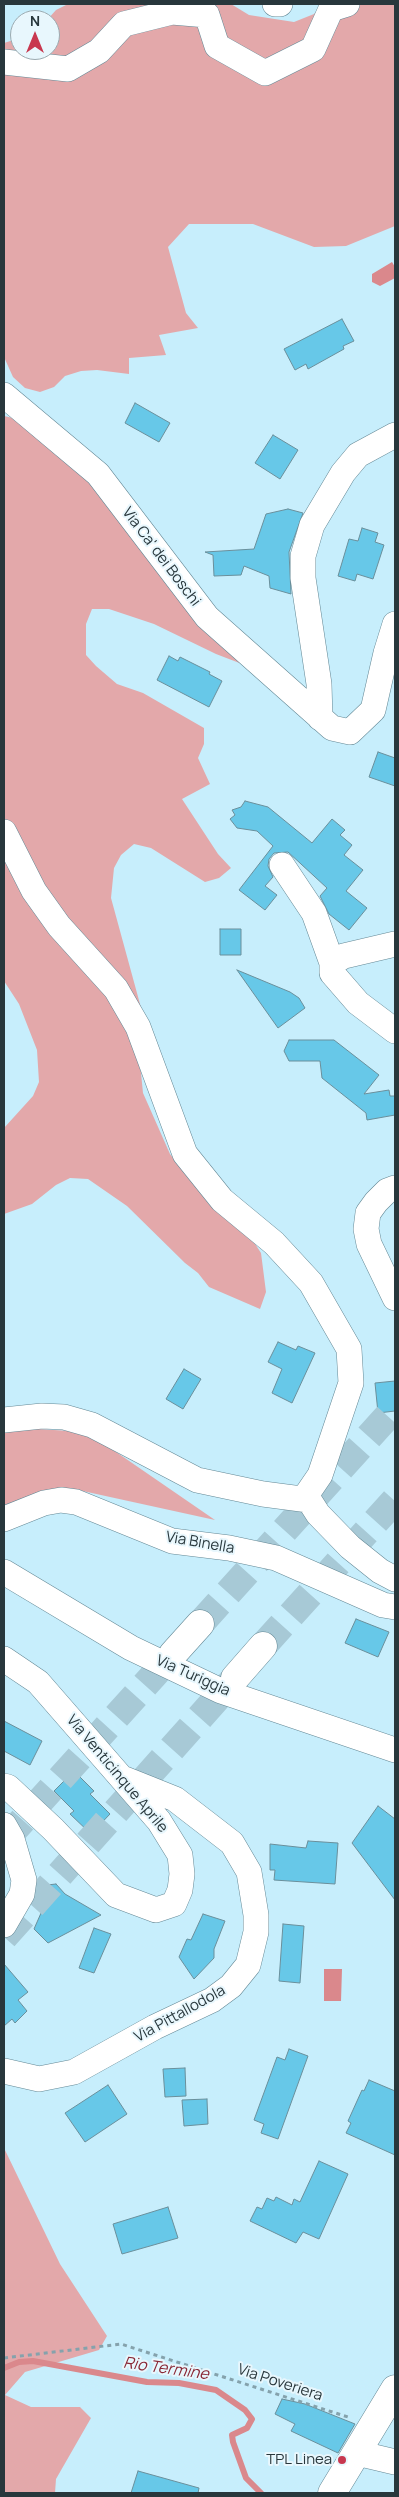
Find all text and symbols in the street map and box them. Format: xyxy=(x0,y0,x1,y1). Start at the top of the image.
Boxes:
north arrow xyxy=(10,10,60,60)
text: N xyxy=(30,11,40,30)
street label: Via Ca' dei Boschi xyxy=(118,504,204,610)
street label: Via Binella xyxy=(164,1528,236,1558)
street label: Via Turiggia xyxy=(153,1652,233,1700)
street label: Via Venticinque Aprile xyxy=(62,1711,172,1837)
street label: Via Pittallodola xyxy=(131,1982,229,2046)
water label: Rio Termine xyxy=(122,2354,210,2384)
street label: Via Poveriera xyxy=(235,2361,325,2405)
place label: TPL Linea xyxy=(266,2451,332,2469)
marker: TPL Linea xyxy=(336,2454,348,2466)

